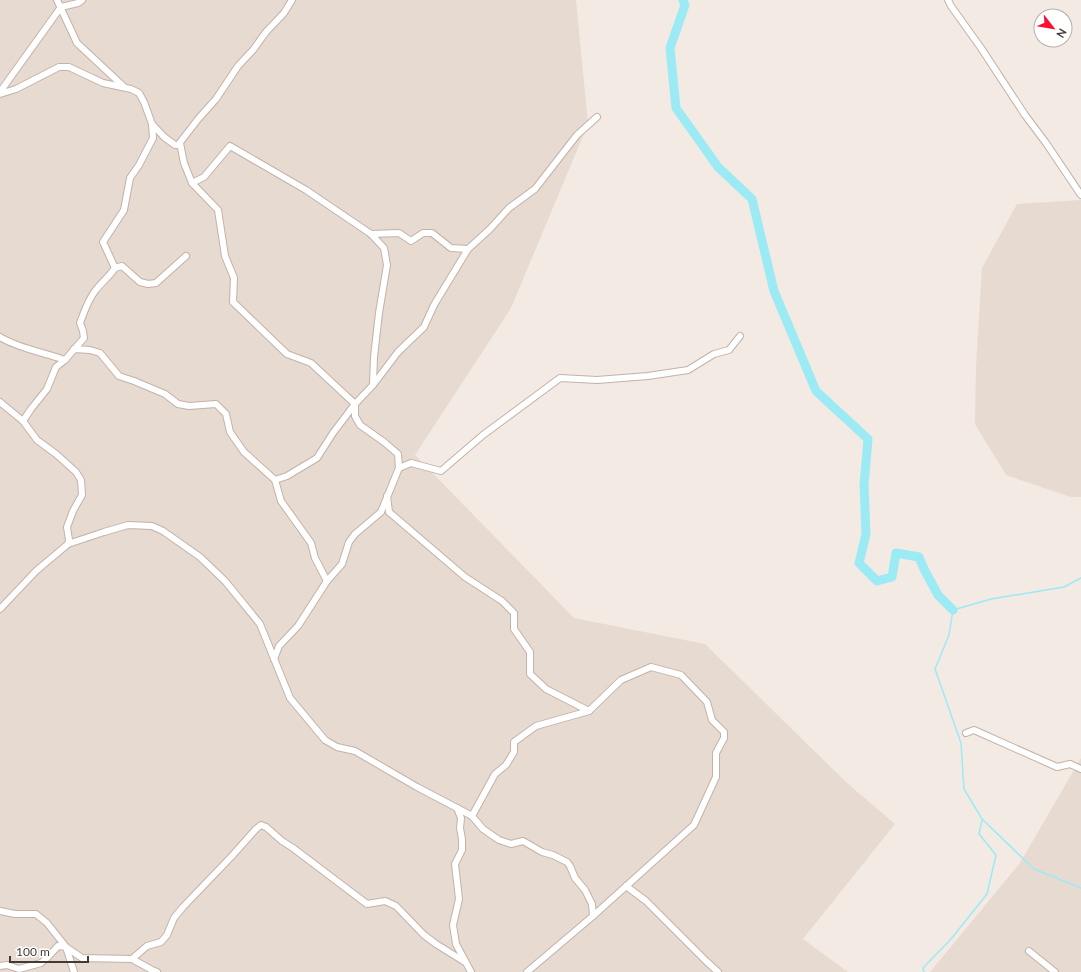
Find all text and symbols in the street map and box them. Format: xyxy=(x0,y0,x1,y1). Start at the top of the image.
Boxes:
north arrow xyxy=(1033,8,1073,48)
text: N xyxy=(1054,26,1070,40)
scale bar xyxy=(10,938,88,964)
text: 100 m xyxy=(16,944,50,959)

